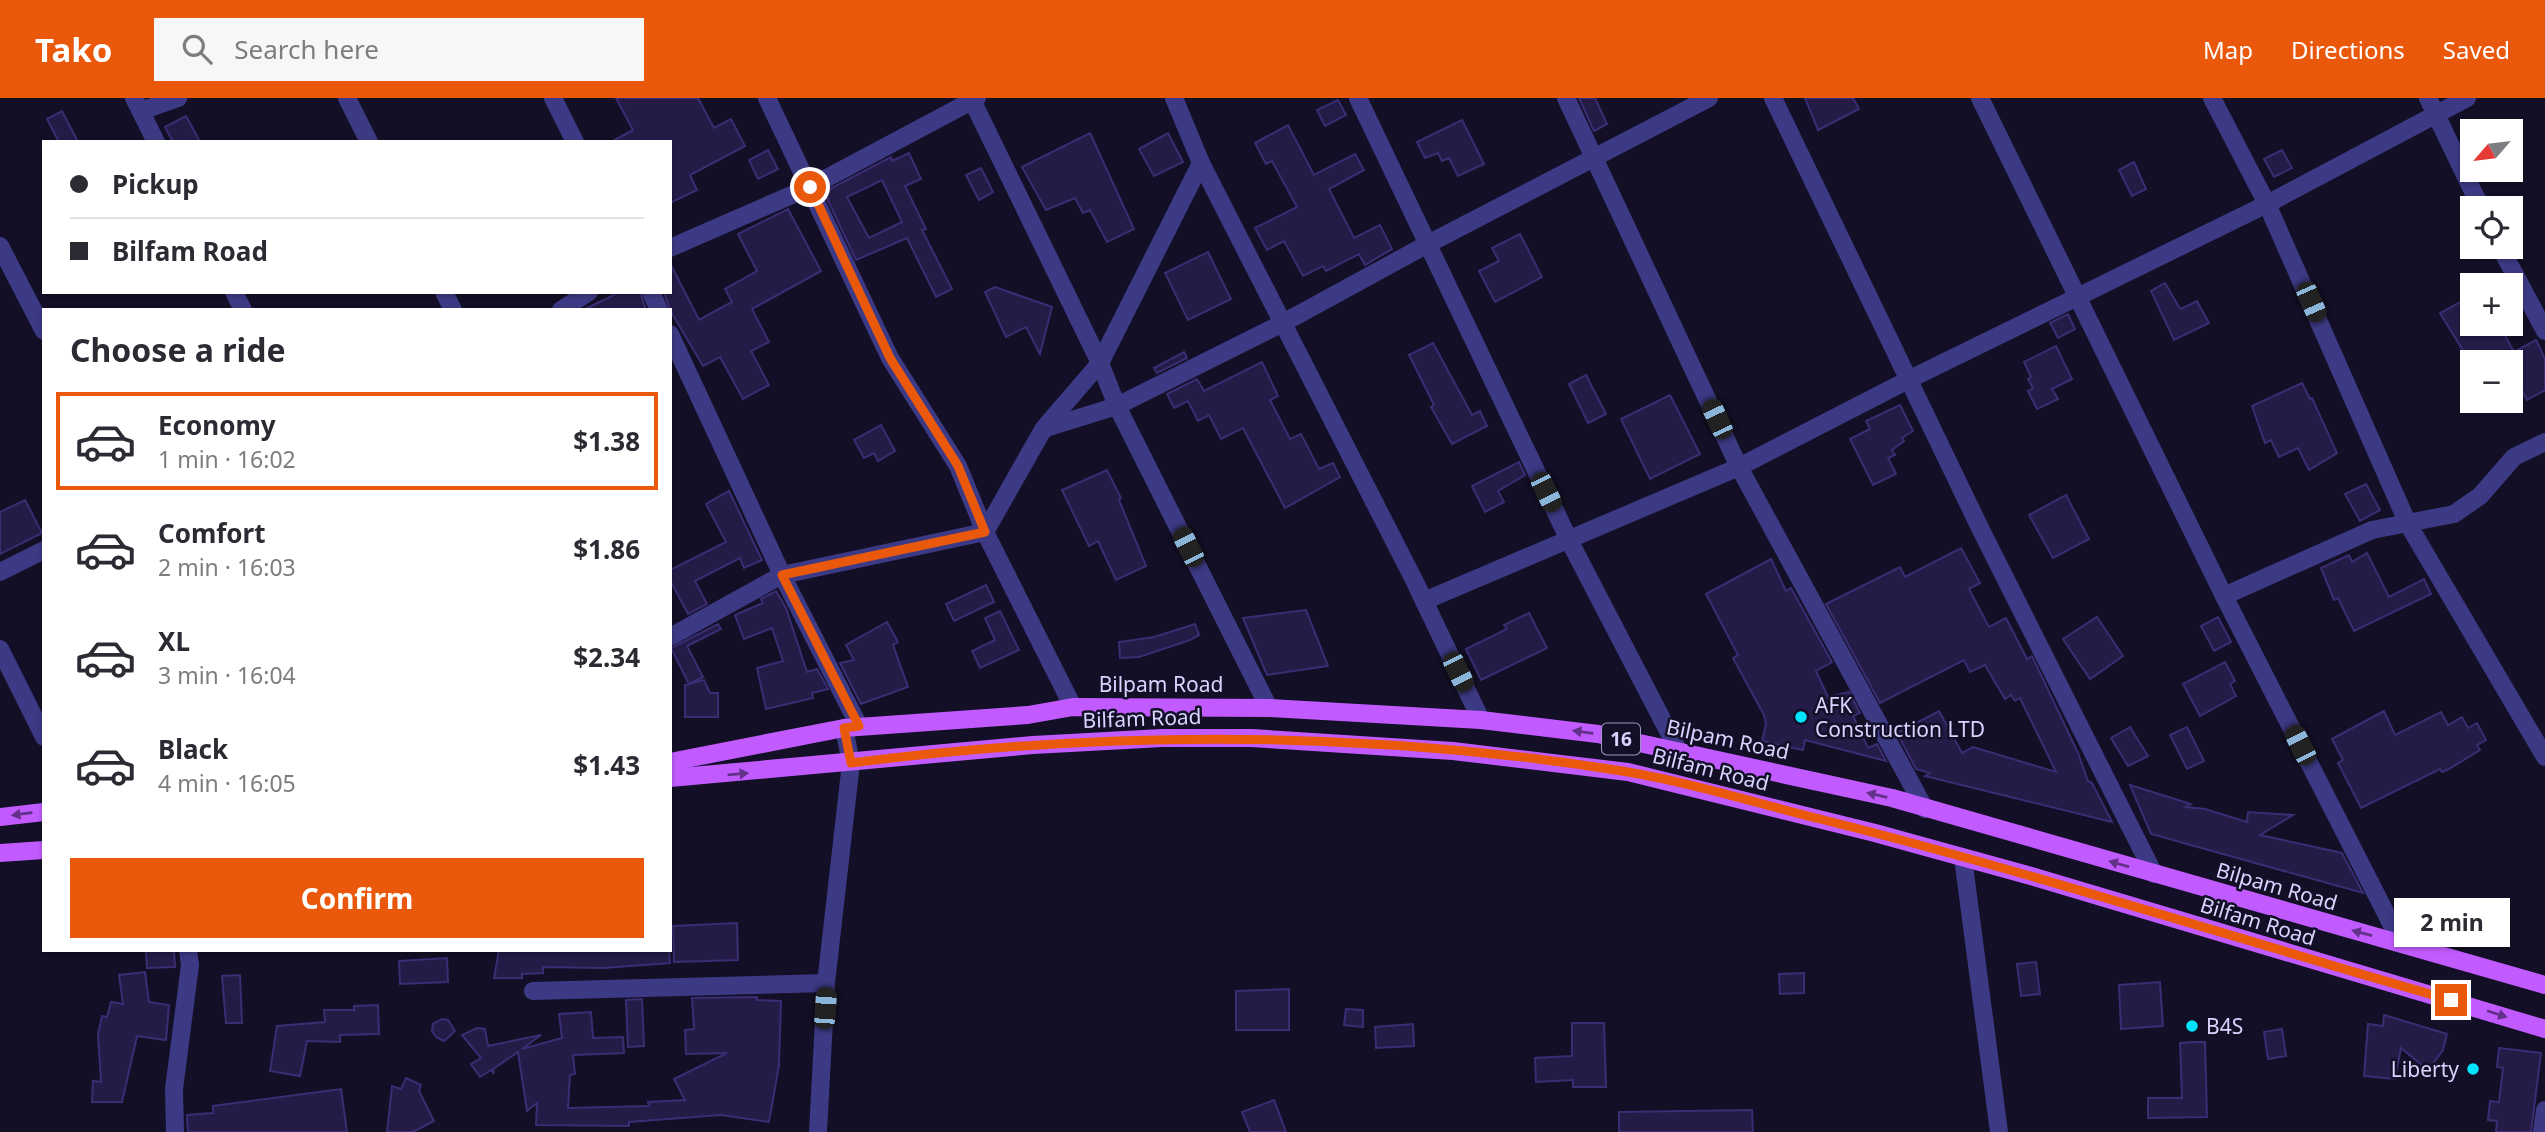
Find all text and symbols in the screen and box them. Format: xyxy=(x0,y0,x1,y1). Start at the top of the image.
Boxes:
search box xyxy=(154,18,644,81)
text: Tako xyxy=(35,27,112,72)
icon: search xyxy=(178,30,216,68)
text: Search here xyxy=(234,31,379,67)
text: Map xyxy=(2203,33,2253,66)
text: Directions xyxy=(2291,33,2405,66)
text: Saved xyxy=(2443,33,2510,66)
north arrow xyxy=(2460,119,2524,182)
map controls xyxy=(2460,119,2523,413)
text: Pickup xyxy=(112,166,199,202)
route start xyxy=(794,171,826,203)
button: locate xyxy=(2460,196,2523,259)
text: Bilfam Road xyxy=(112,233,268,269)
button: + xyxy=(2460,273,2523,336)
car xyxy=(2293,279,2330,325)
text: Choose a ride xyxy=(70,328,286,371)
button: − xyxy=(2460,350,2523,413)
car xyxy=(1699,396,1736,442)
text: Economy xyxy=(158,407,276,443)
icon: car xyxy=(74,410,137,473)
text: $1.38 xyxy=(573,423,640,459)
text: 1 min · 16:02 xyxy=(158,443,296,475)
car xyxy=(1528,469,1565,515)
text: Comfort xyxy=(158,515,266,551)
icon: car xyxy=(74,518,137,581)
car xyxy=(1170,524,1207,570)
text: $1.86 xyxy=(573,531,640,567)
text: 2 min · 16:03 xyxy=(158,551,296,583)
text: XL xyxy=(158,623,190,659)
icon: car xyxy=(74,626,137,689)
text: $2.34 xyxy=(573,639,640,675)
car xyxy=(1440,649,1477,695)
text: 3 min · 16:04 xyxy=(158,659,296,691)
street label: Bilpam Road xyxy=(1099,670,1223,698)
place label: AFK Construction LTD xyxy=(1815,691,1985,743)
street label: Bilfam Road xyxy=(1082,702,1202,734)
marker: AFK Construction LTD xyxy=(1793,709,1809,725)
street label: Bilpam Road xyxy=(1664,712,1792,766)
car xyxy=(2282,722,2319,768)
road number: 16 xyxy=(1602,724,1640,754)
one-way arrow xyxy=(1572,727,1594,738)
text: Black xyxy=(158,731,228,767)
icon: car xyxy=(74,734,137,797)
street label: Bilfam Road xyxy=(1650,741,1772,797)
text: $1.43 xyxy=(573,747,640,783)
text: 4 min · 16:05 xyxy=(158,767,296,799)
one-way arrow xyxy=(728,768,750,779)
one-way arrow xyxy=(1866,789,1888,800)
one-way arrow xyxy=(11,809,33,820)
street label: Bilpam Road xyxy=(2213,855,2341,917)
button: Confirm xyxy=(70,858,644,938)
one-way arrow xyxy=(2108,859,2129,869)
street label: Bilfam Road xyxy=(2197,890,2319,952)
callout: 2 min xyxy=(2393,898,2509,948)
text: 2 min xyxy=(2420,906,2484,938)
one-way arrow xyxy=(2350,927,2372,938)
route end xyxy=(2435,984,2467,1016)
car xyxy=(814,986,837,1030)
one-way arrow xyxy=(2487,1009,2508,1020)
place label: B4S xyxy=(2206,1012,2243,1040)
marker: B4S xyxy=(2184,1018,2200,1034)
place label: Liberty xyxy=(2391,1055,2459,1083)
marker: Liberty xyxy=(2465,1061,2481,1077)

